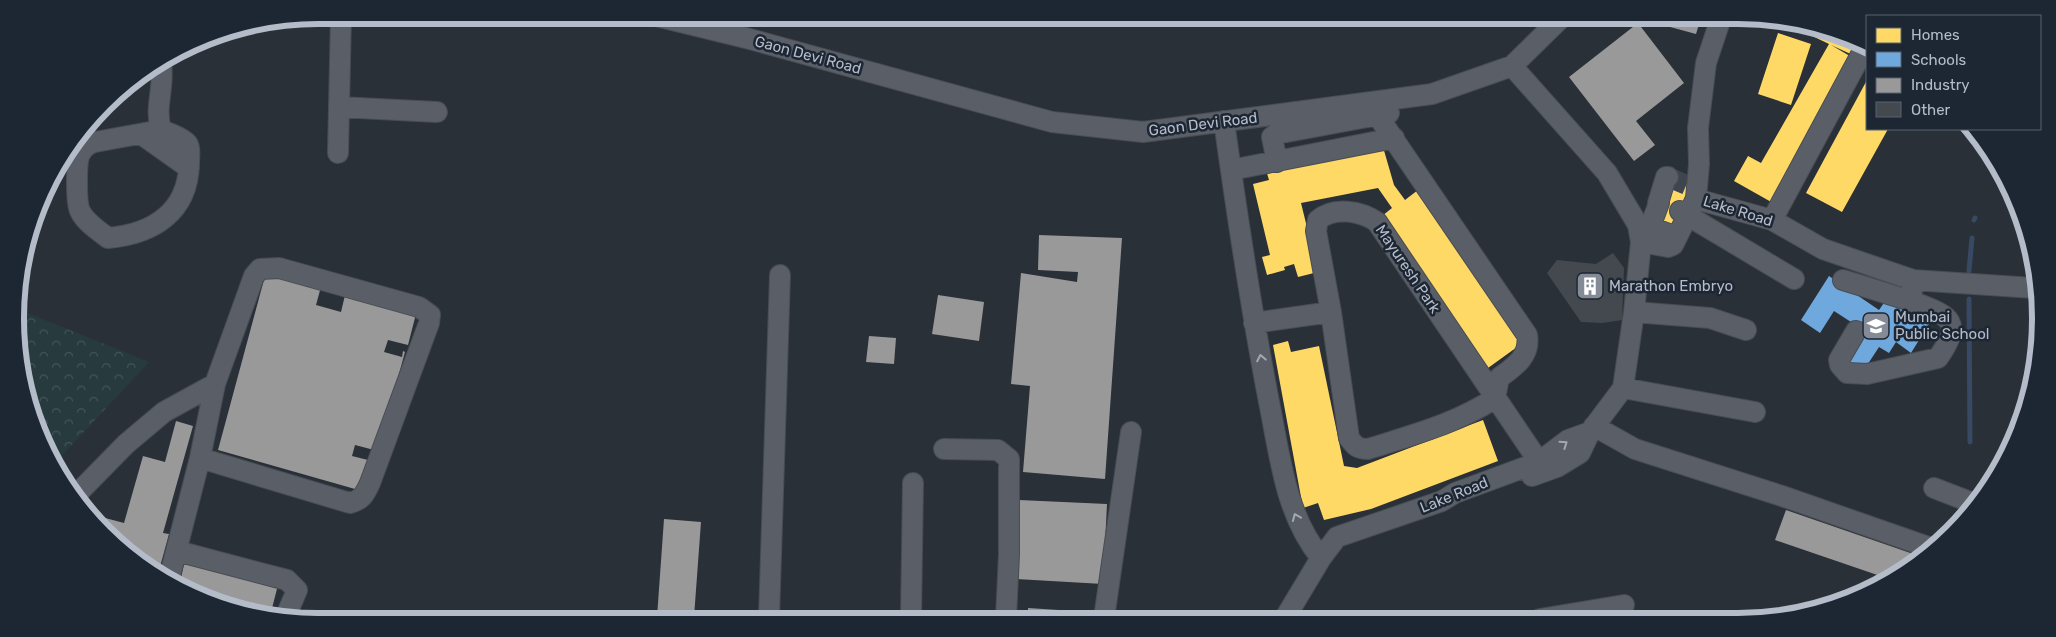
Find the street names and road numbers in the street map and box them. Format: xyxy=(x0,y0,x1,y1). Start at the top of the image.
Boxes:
street label: Gaon Devi Road xyxy=(753,32,863,78)
street label: Gaon Devi Road xyxy=(1148,108,1258,140)
street label: Lake Road xyxy=(1701,192,1775,230)
street label: Mayuresh Park xyxy=(1372,221,1444,317)
street label: Lake Road xyxy=(1417,473,1491,517)

